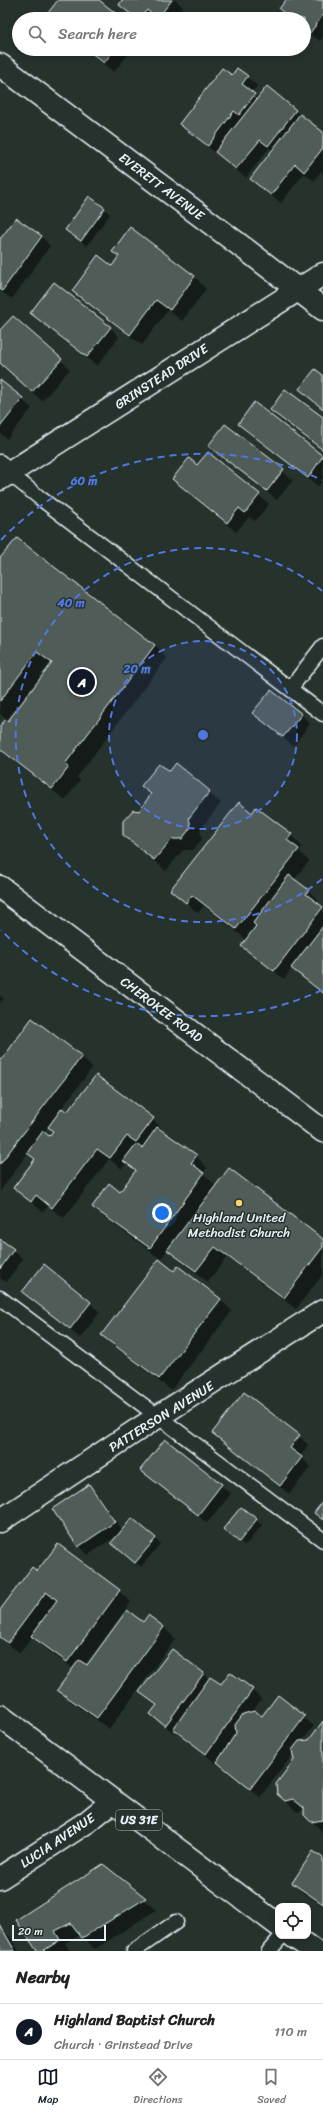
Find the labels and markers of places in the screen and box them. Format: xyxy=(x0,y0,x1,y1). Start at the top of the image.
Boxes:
pin: A xyxy=(69,667,95,697)
centre of rings xyxy=(196,728,210,742)
marker: Highland United Methodist Church xyxy=(234,1198,244,1208)
place label: Highland United Methodist Church xyxy=(188,1206,290,1244)

